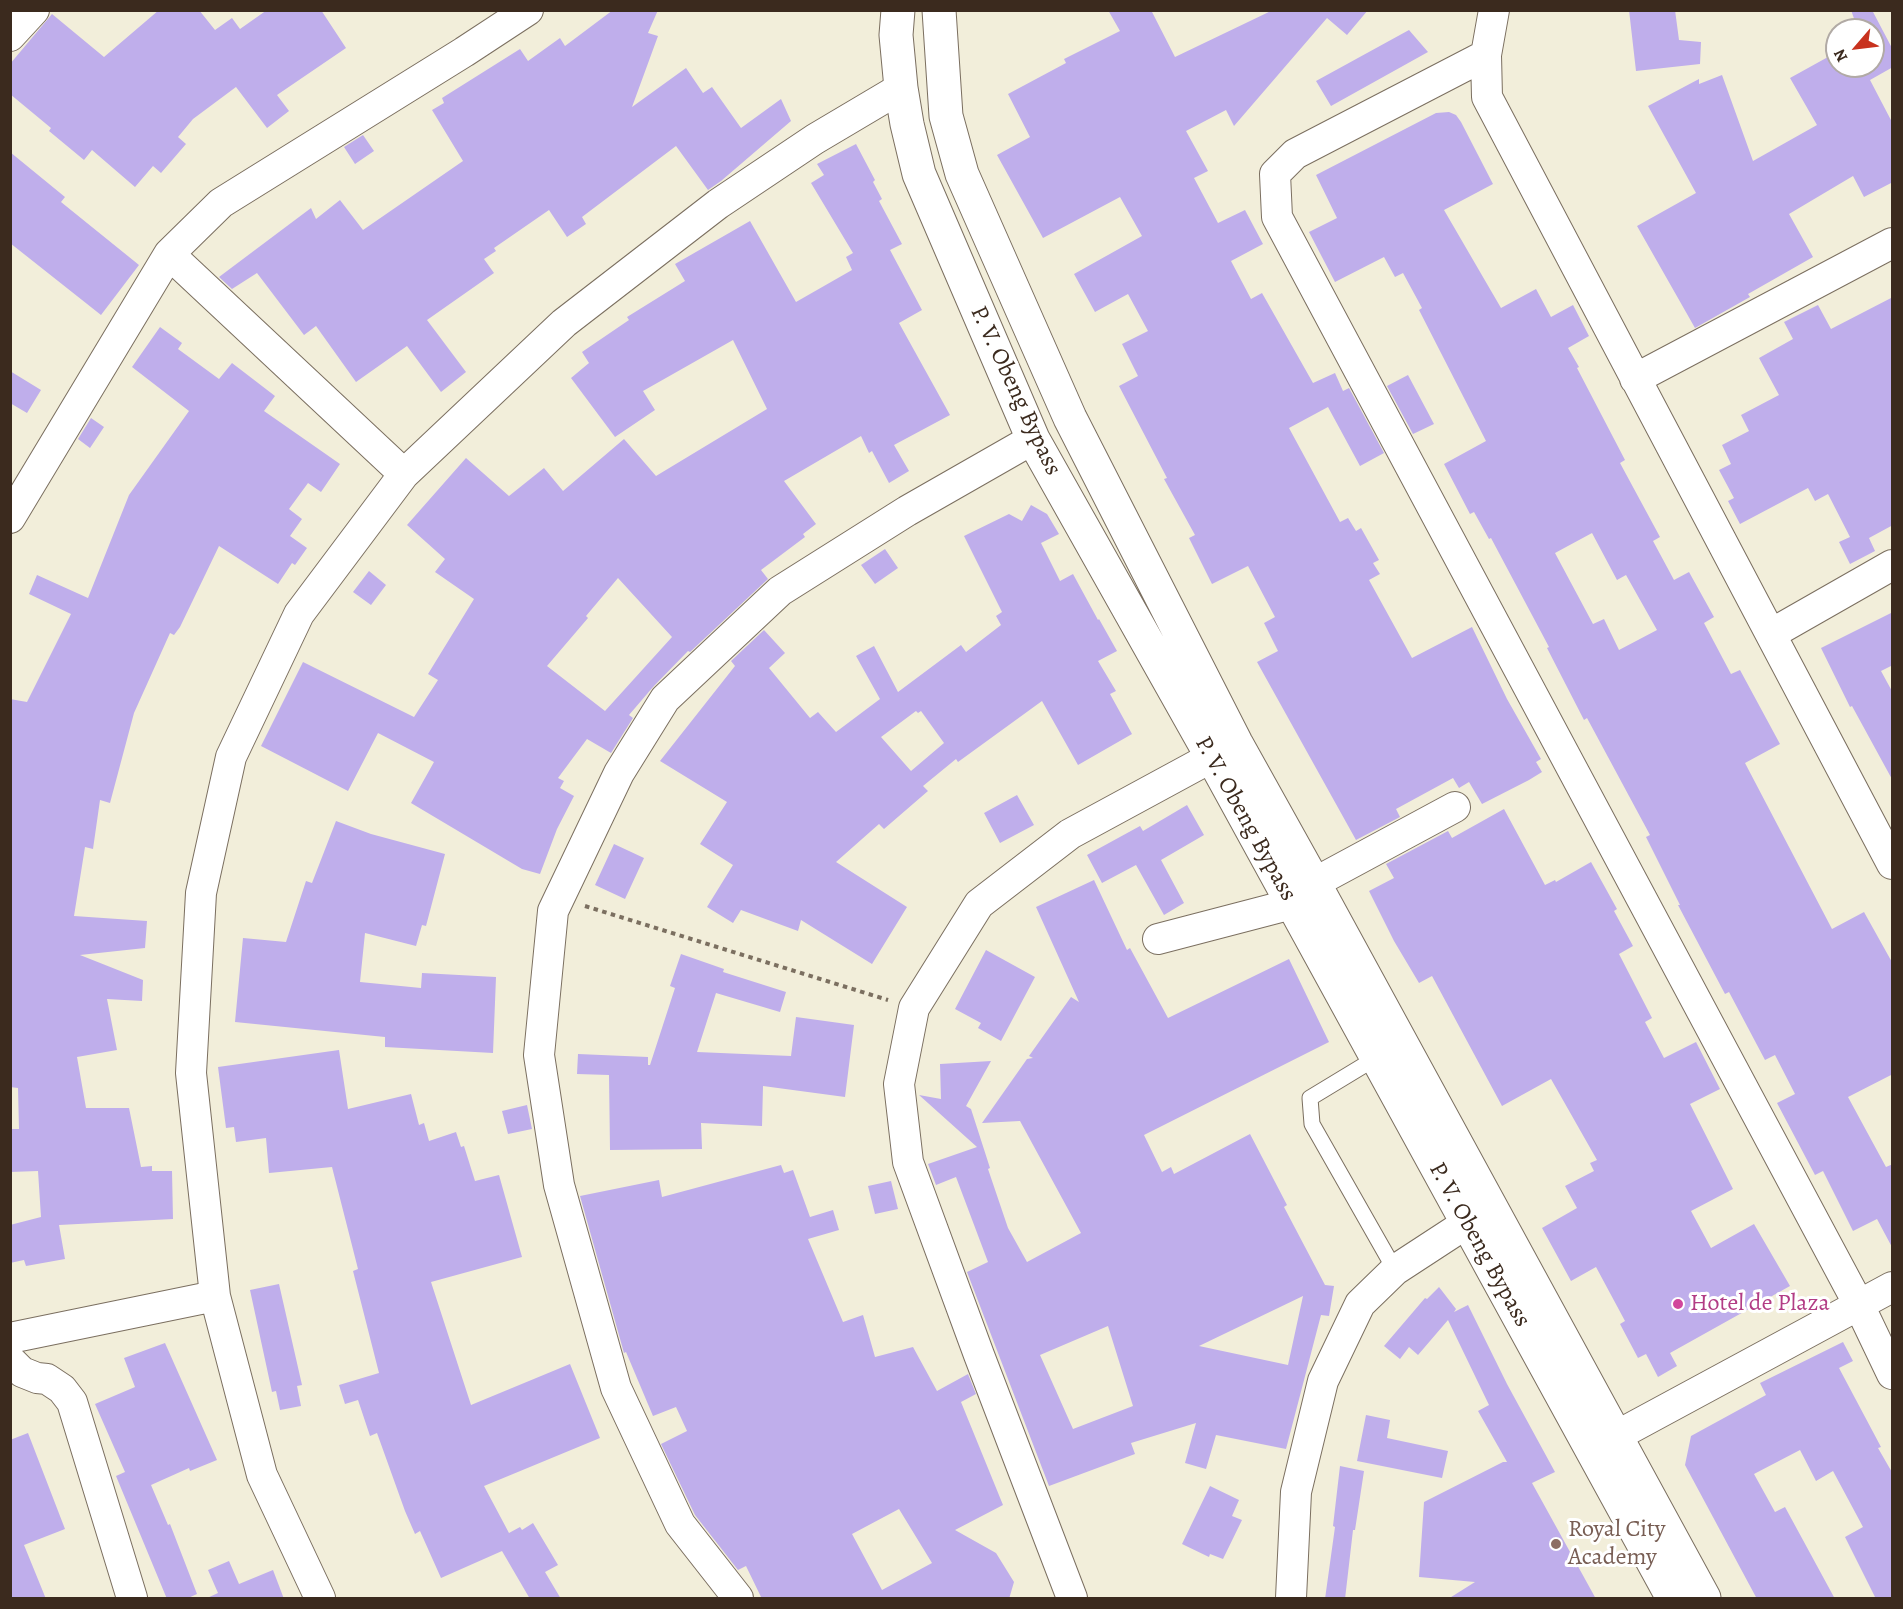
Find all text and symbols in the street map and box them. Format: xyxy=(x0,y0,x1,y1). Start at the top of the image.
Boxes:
north arrow xyxy=(1825,18,1885,78)
text: N xyxy=(1828,45,1853,66)
street label: P. V. Obeng Bypass xyxy=(963,302,1067,480)
street label: P. V. Obeng Bypass xyxy=(1188,732,1302,906)
street label: P. V. Obeng Bypass xyxy=(1422,1158,1536,1332)
place label: Hotel de Plaza xyxy=(1690,1290,1830,1318)
marker: Hotel de Plaza xyxy=(1671,1297,1685,1311)
place label: Royal City Academy xyxy=(1568,1516,1666,1572)
marker: Royal City Academy xyxy=(1549,1537,1563,1551)

